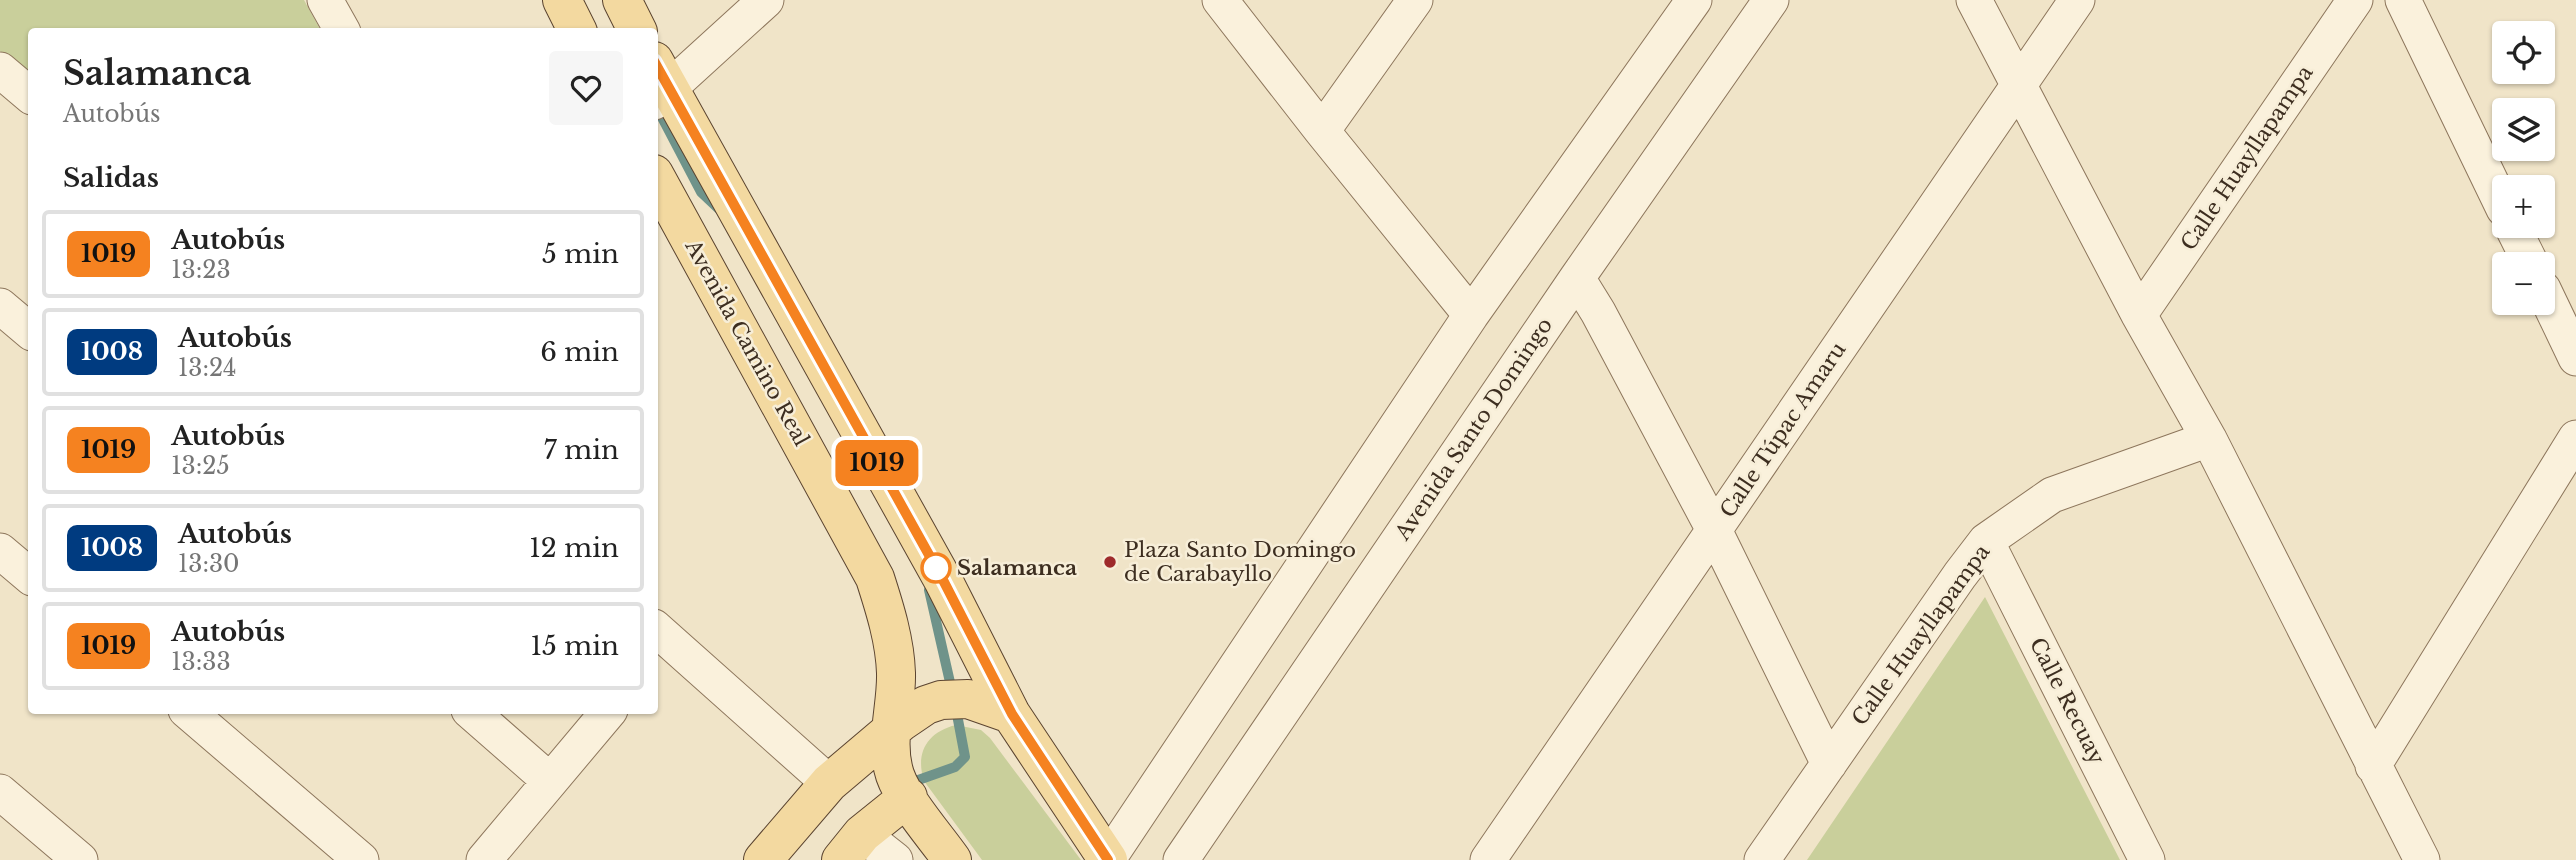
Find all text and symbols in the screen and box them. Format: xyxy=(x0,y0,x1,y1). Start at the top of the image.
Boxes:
map controls xyxy=(2492,21,2555,315)
button: locate xyxy=(2492,21,2555,84)
button: heart xyxy=(549,51,623,125)
text: Salamanca xyxy=(63,53,251,94)
street label: Calle Huayllapampa xyxy=(2175,60,2319,255)
button: layers xyxy=(2492,98,2555,161)
text: Autobús xyxy=(63,100,161,128)
text: Salidas xyxy=(63,162,159,194)
button: + xyxy=(2492,175,2555,238)
text: Autobús xyxy=(171,224,285,256)
street label: Avenida Camino Real xyxy=(679,234,815,451)
text: 5 min xyxy=(542,238,619,270)
text: 1019 xyxy=(81,239,136,268)
button: − xyxy=(2492,252,2555,315)
text: 13:23 xyxy=(171,256,231,284)
street label: Avenida Santo Domingo xyxy=(1389,313,1558,546)
text: Autobús xyxy=(178,322,292,354)
text: 6 min xyxy=(540,336,619,368)
text: 1008 xyxy=(81,337,143,366)
street label: Calle Túpac Amaru xyxy=(1715,337,1851,523)
text: 13:24 xyxy=(178,354,237,382)
text: Autobús xyxy=(171,420,285,452)
text: 7 min xyxy=(544,434,619,466)
text: 1019 xyxy=(81,435,136,464)
line badge: 1019 xyxy=(828,440,926,486)
text: 1019 xyxy=(849,448,905,477)
text: 13:25 xyxy=(171,452,229,480)
text: Autobús xyxy=(178,518,292,550)
text: 12 min xyxy=(529,532,619,564)
text: 1008 xyxy=(81,533,143,562)
place label: Plaza Santo Domingo de Carabayllo xyxy=(1124,537,1356,587)
street label: Calle Huayllapampa xyxy=(1847,539,1996,731)
text: 13:30 xyxy=(178,550,240,578)
marker: Salamanca xyxy=(921,553,951,583)
marker: Plaza Santo Domingo de Carabayllo xyxy=(1102,554,1118,570)
place label: Salamanca xyxy=(957,555,1077,581)
text: Autobús xyxy=(171,616,285,648)
text: 15 min xyxy=(530,630,619,662)
text: 1019 xyxy=(81,631,136,660)
street label: Calle Recuay xyxy=(2024,633,2110,769)
text: 13:33 xyxy=(171,648,231,676)

